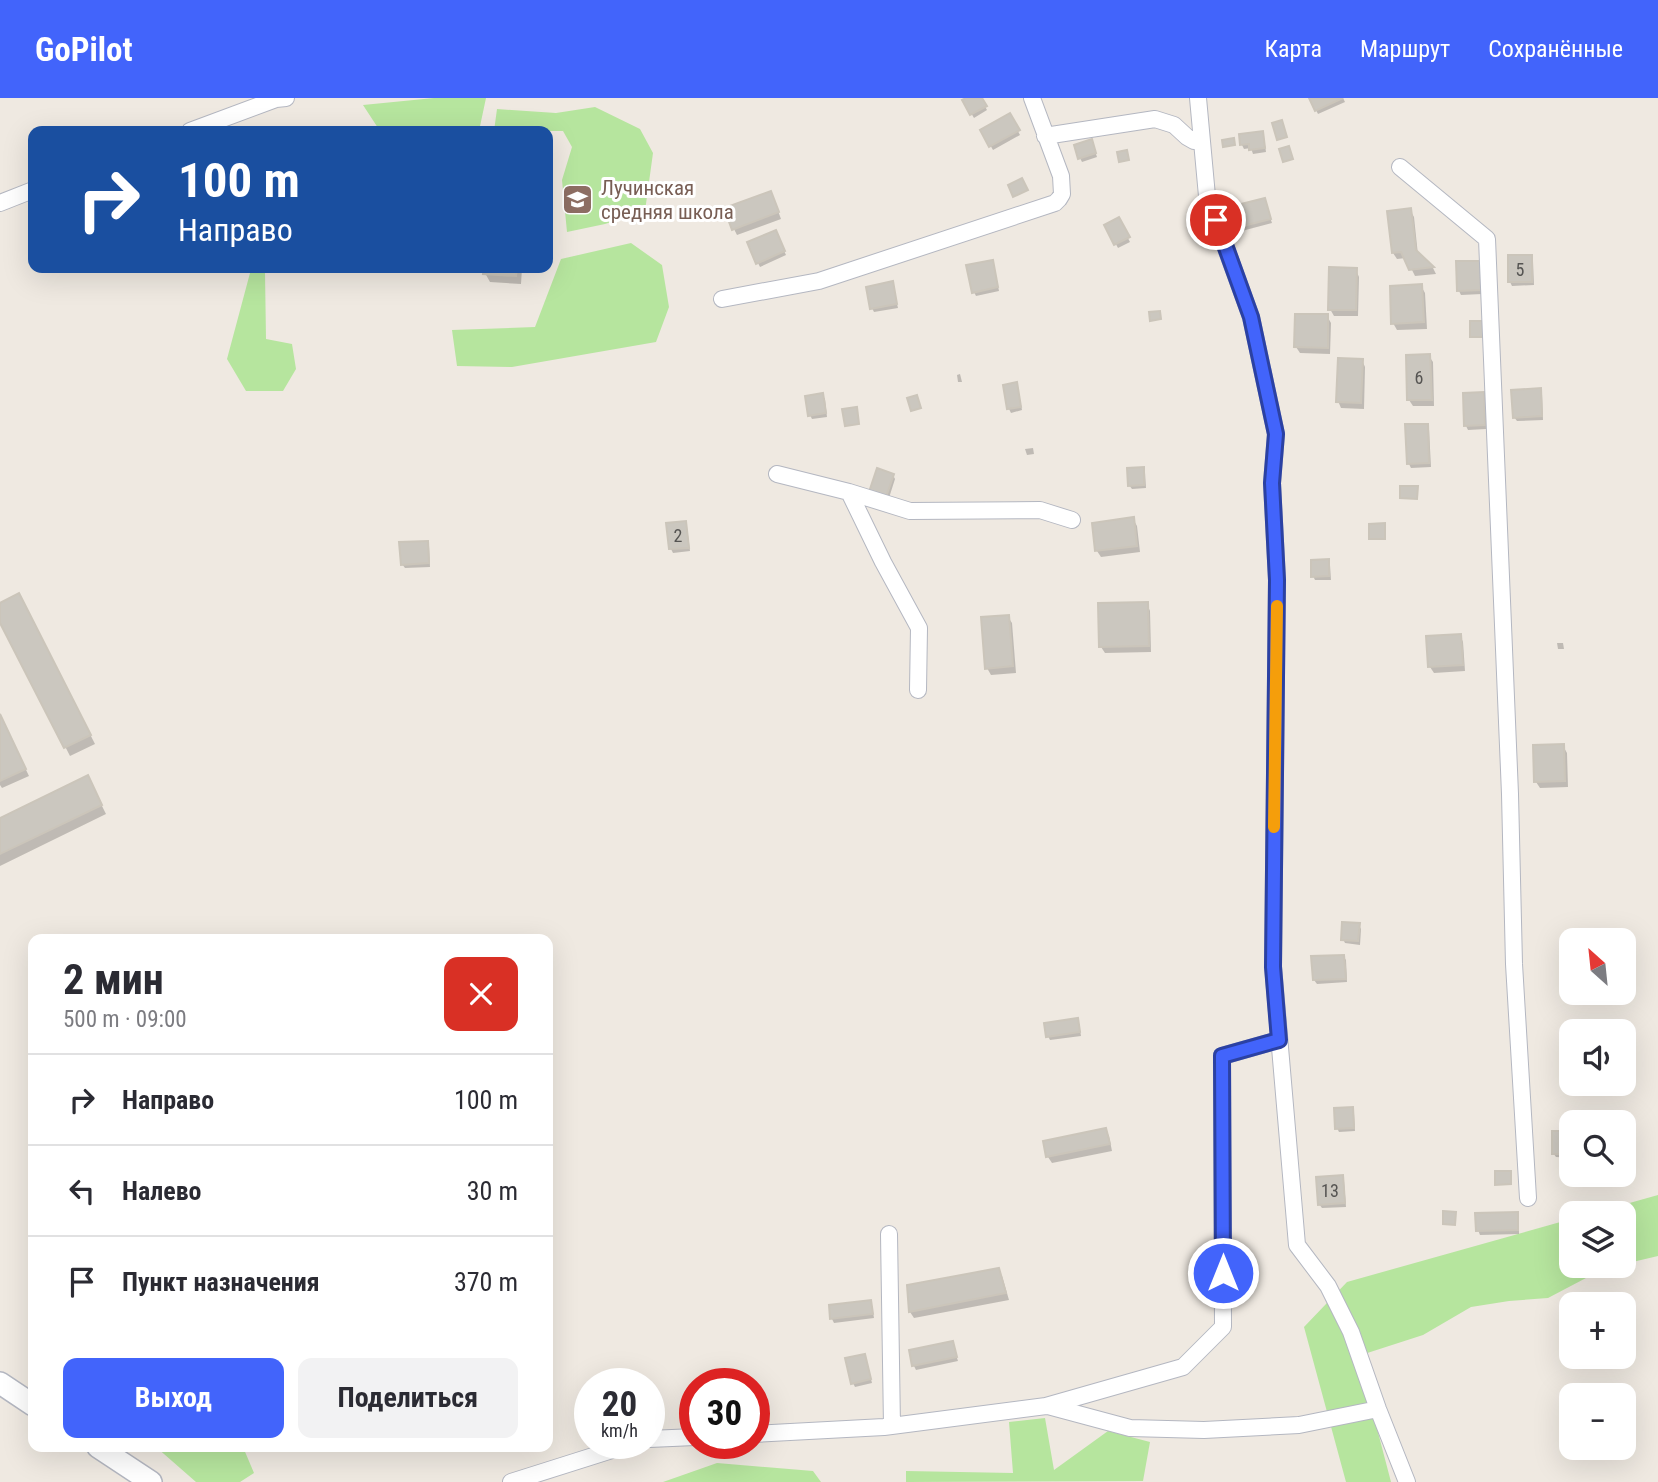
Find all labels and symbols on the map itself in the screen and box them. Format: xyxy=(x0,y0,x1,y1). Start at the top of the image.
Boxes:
place label: Лучинская средняя школа xyxy=(601,176,734,224)
school or university icon: Лучинская средняя школа xyxy=(561,183,595,217)
pin xyxy=(1186,190,1246,250)
house number: 5 xyxy=(1516,259,1525,280)
house number: 6 xyxy=(1415,367,1423,388)
house number: 2 xyxy=(674,525,683,546)
north arrow xyxy=(1559,928,1636,1004)
house number: 13 xyxy=(1321,1180,1339,1201)
position arrow xyxy=(1186,1236,1260,1310)
speed limit sign: 30 xyxy=(679,1368,770,1459)

